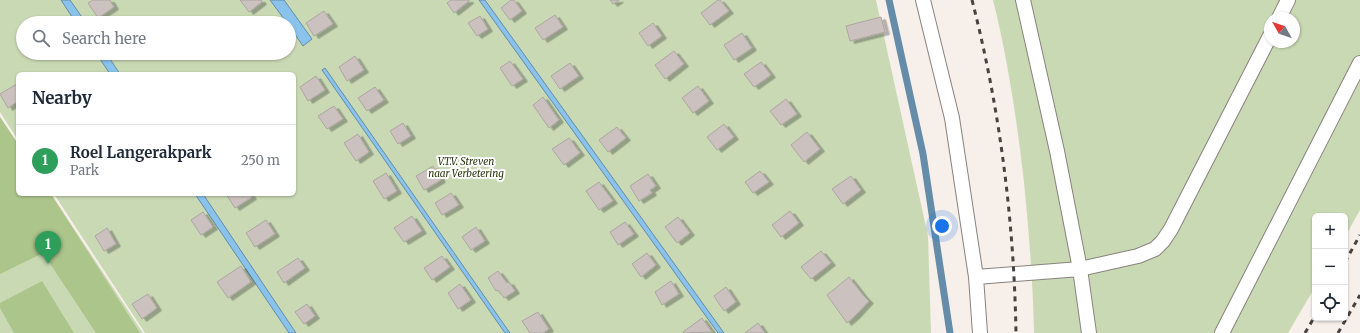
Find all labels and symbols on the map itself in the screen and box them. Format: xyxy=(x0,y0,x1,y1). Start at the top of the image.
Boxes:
north arrow xyxy=(1264,12,1300,48)
park label: V.T.V. Streven naar Verbetering xyxy=(428,155,504,180)
your location xyxy=(932,216,952,236)
pin: 1 xyxy=(35,231,61,264)

